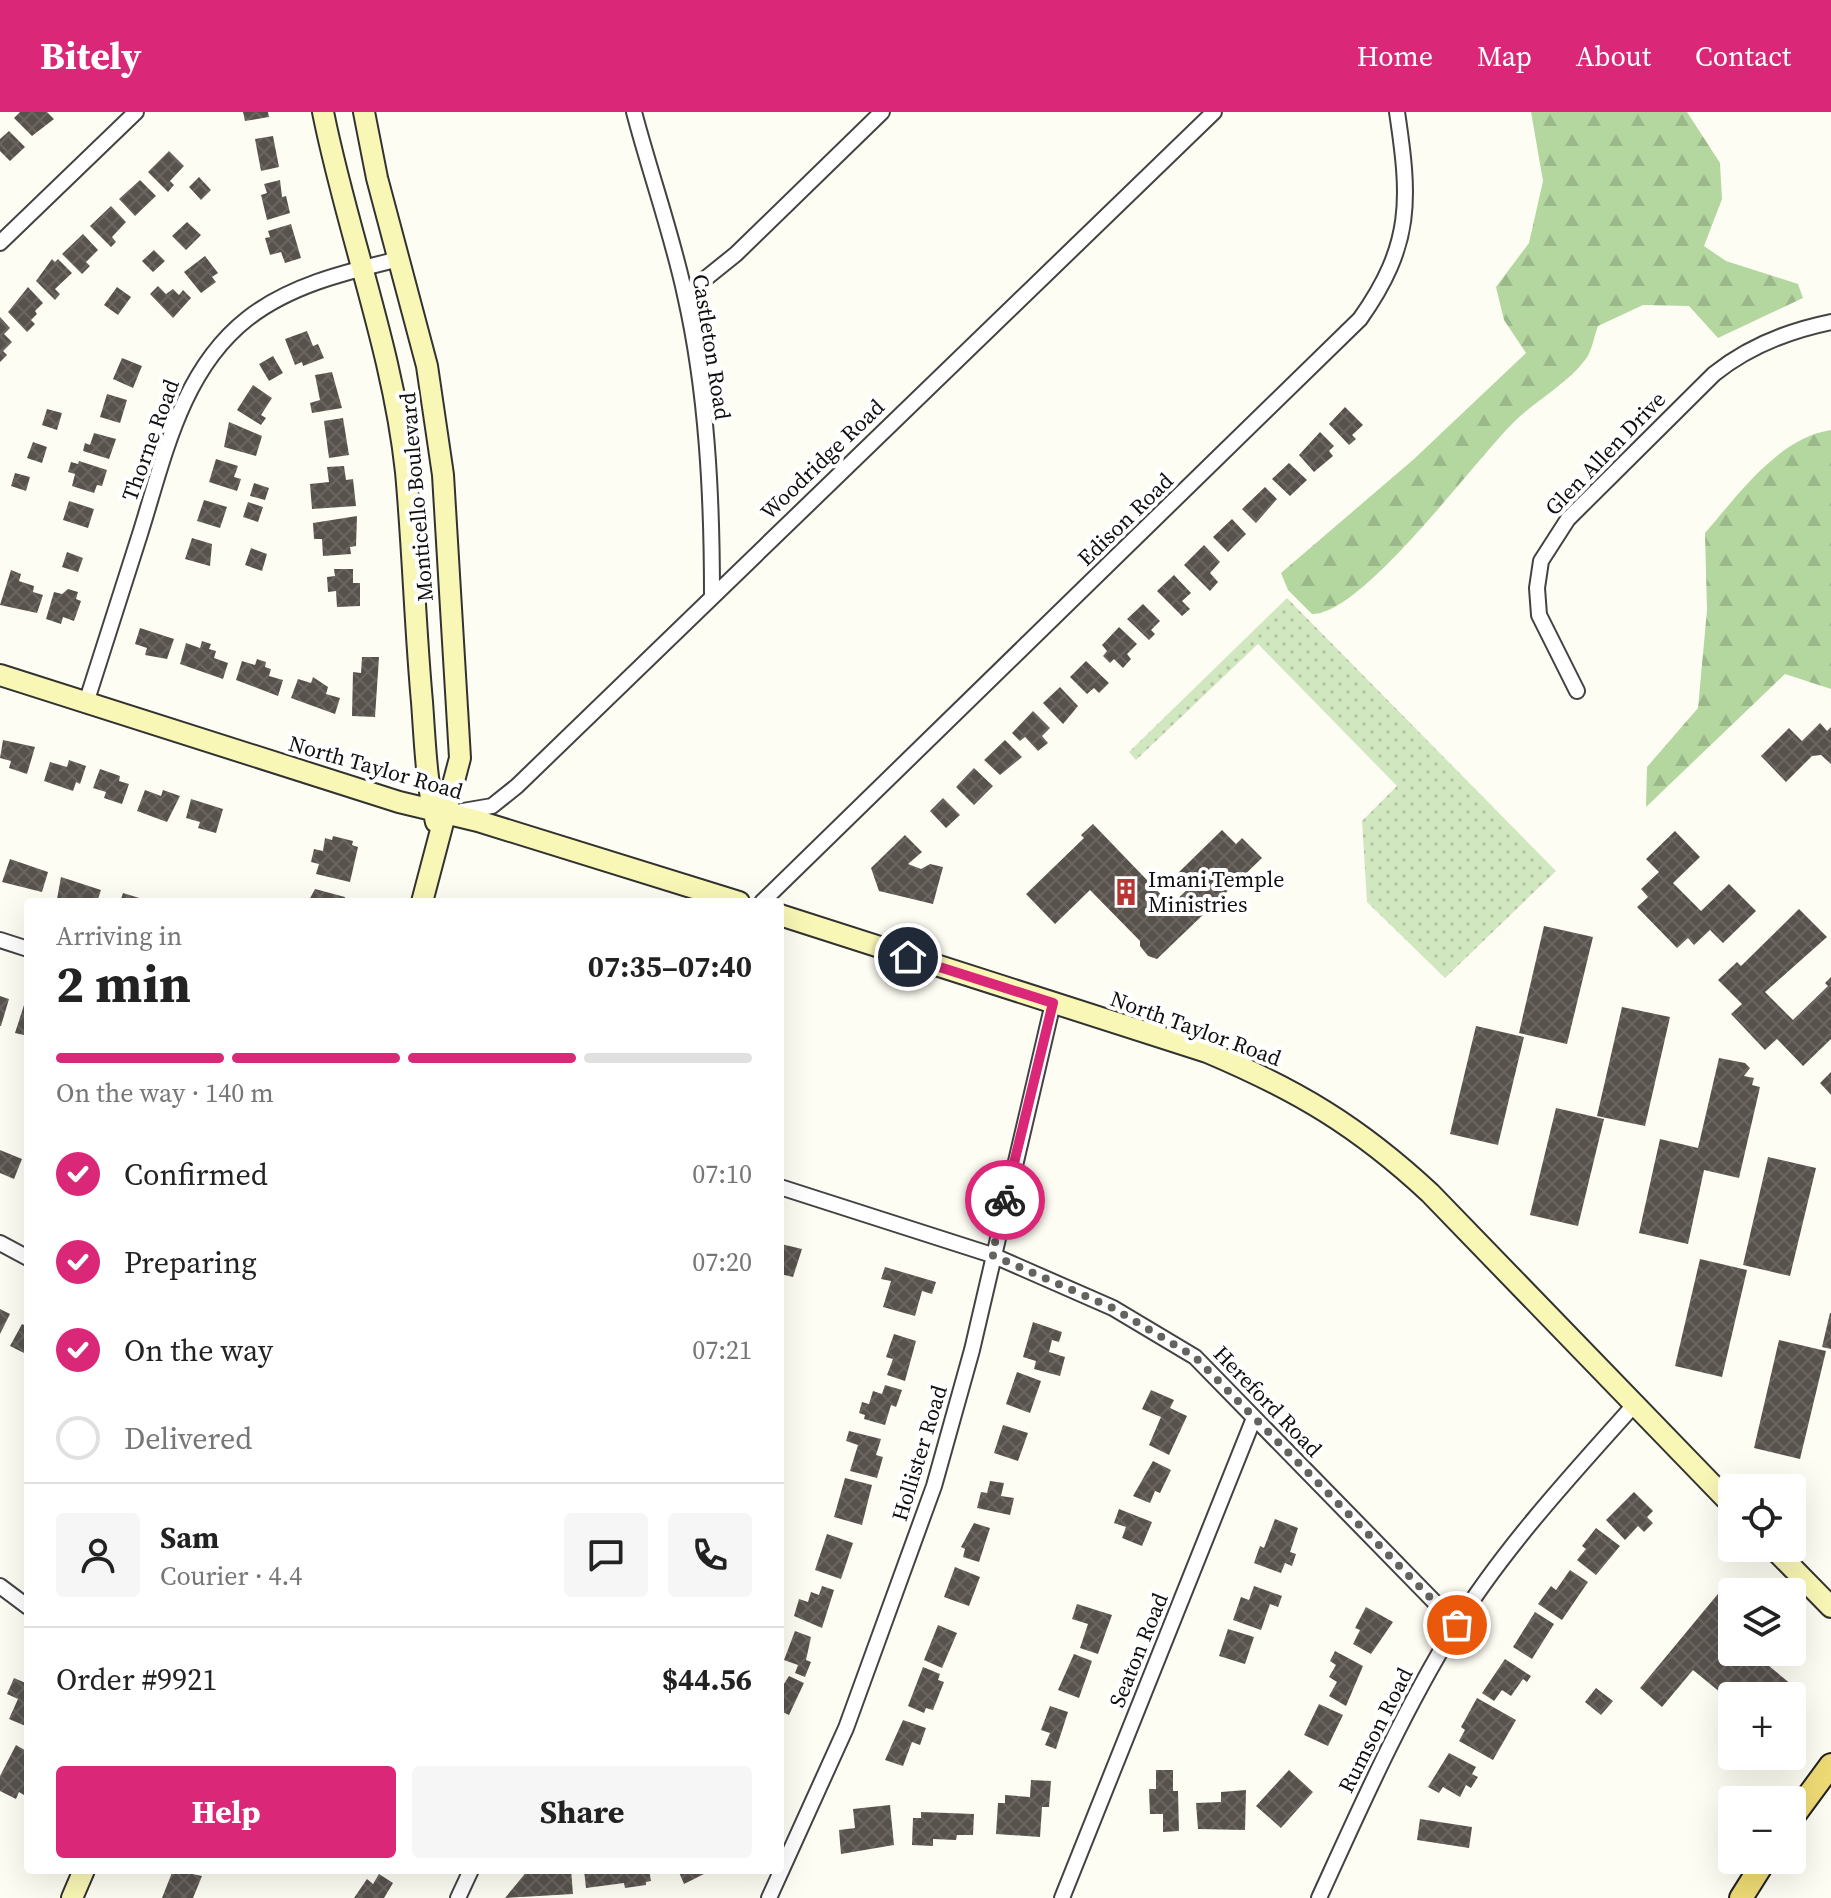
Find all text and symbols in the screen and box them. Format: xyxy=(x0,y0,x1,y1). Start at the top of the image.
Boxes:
text: Bitely xyxy=(40,30,142,82)
text: Home xyxy=(1357,37,1433,75)
text: Map xyxy=(1477,37,1532,75)
text: About xyxy=(1576,37,1651,75)
text: Contact xyxy=(1695,37,1791,75)
street label: Castleton Road xyxy=(686,272,738,423)
street label: Thorne Road xyxy=(114,375,186,505)
street label: Glen Allen Drive xyxy=(1538,384,1672,522)
street label: Monticello Boulevard xyxy=(392,391,440,603)
street label: Woodridge Road xyxy=(753,392,891,526)
street label: Edison Road xyxy=(1071,465,1180,572)
street label: North Taylor Road xyxy=(285,728,467,806)
place label: Imani Temple Ministries xyxy=(1148,864,1285,919)
building icon: Imani Temple Ministries xyxy=(1111,877,1141,907)
text: Arriving in xyxy=(56,918,182,954)
pin xyxy=(874,923,942,991)
icon: home xyxy=(886,935,930,979)
text: 07:35–07:40 xyxy=(588,946,752,987)
text: 2 min xyxy=(56,948,191,1019)
street label: North Taylor Road xyxy=(1106,983,1286,1073)
text: On the way · 140 m xyxy=(56,1075,274,1111)
icon: check xyxy=(56,1152,100,1196)
text: Confirmed xyxy=(124,1154,268,1195)
text: 07:10 xyxy=(692,1156,752,1192)
courier xyxy=(965,1160,1045,1240)
icon: bike xyxy=(983,1178,1027,1222)
icon: check xyxy=(56,1240,100,1284)
text: Preparing xyxy=(124,1242,257,1283)
text: 07:20 xyxy=(692,1244,752,1280)
icon: check xyxy=(56,1328,100,1372)
text: On the way xyxy=(124,1330,273,1371)
text: 07:21 xyxy=(692,1332,752,1368)
street label: Hereford Road xyxy=(1207,1339,1329,1464)
street label: Hollister Road xyxy=(884,1381,954,1525)
text: Delivered xyxy=(124,1418,252,1459)
map controls xyxy=(1718,1474,1806,1874)
button: locate xyxy=(1718,1474,1806,1562)
button: person xyxy=(56,1513,140,1597)
button: chat xyxy=(564,1513,648,1597)
button: phone xyxy=(668,1513,752,1597)
text: Sam xyxy=(160,1517,219,1558)
text: Courier · 4.4 xyxy=(160,1558,302,1594)
button: layers xyxy=(1718,1578,1806,1666)
street label: Seaton Road xyxy=(1101,1588,1175,1712)
pin xyxy=(1423,1591,1491,1659)
icon: bag xyxy=(1435,1603,1479,1647)
text: Order #9921 xyxy=(56,1659,217,1700)
text: $44.56 xyxy=(662,1659,752,1700)
street label: Rumson Road xyxy=(1331,1662,1420,1798)
button: + xyxy=(1718,1682,1806,1770)
button: Help xyxy=(56,1766,396,1858)
button: Share xyxy=(412,1766,752,1858)
button: − xyxy=(1718,1786,1806,1874)

